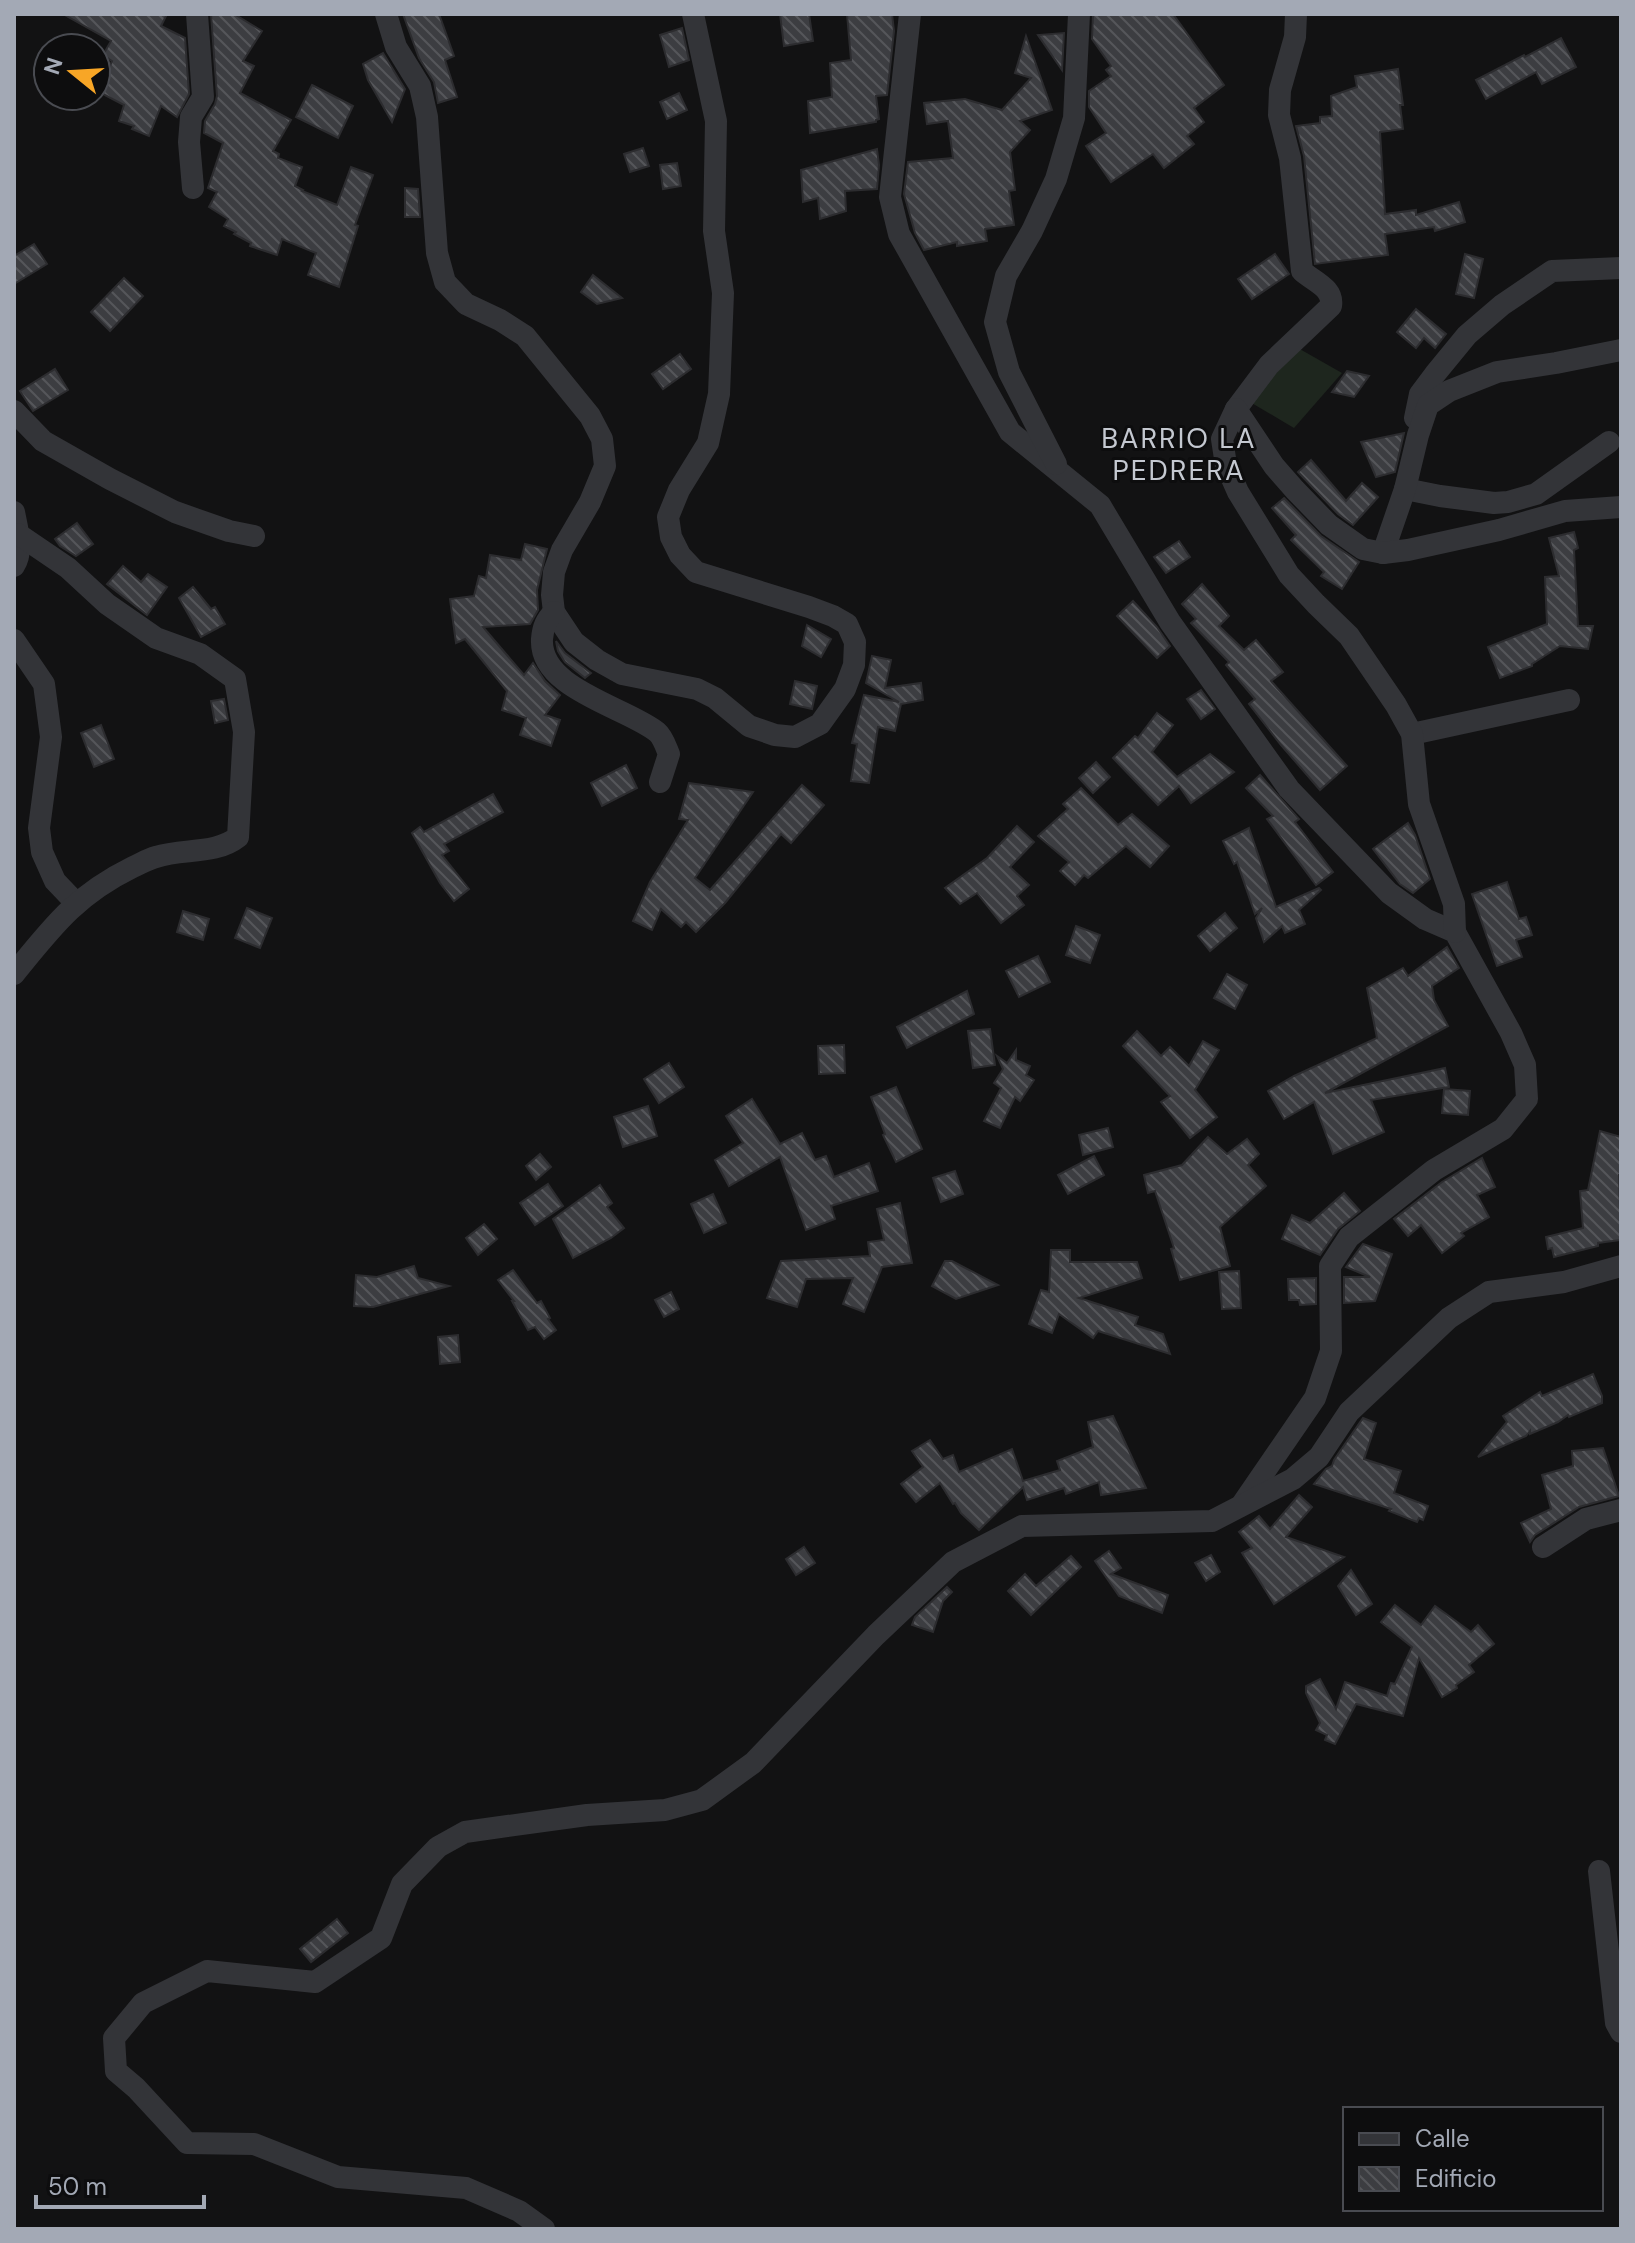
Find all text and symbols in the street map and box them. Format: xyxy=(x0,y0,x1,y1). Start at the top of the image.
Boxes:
north arrow xyxy=(32,32,112,112)
text: N xyxy=(37,54,70,78)
district label: BARRIO LA PEDRERA xyxy=(1101,420,1257,489)
legend xyxy=(1343,2107,1603,2211)
text: Calle xyxy=(1415,2123,1470,2154)
scale bar xyxy=(36,2159,204,2209)
text: Edificio xyxy=(1415,2163,1497,2194)
text: 50 m xyxy=(48,2171,107,2202)

